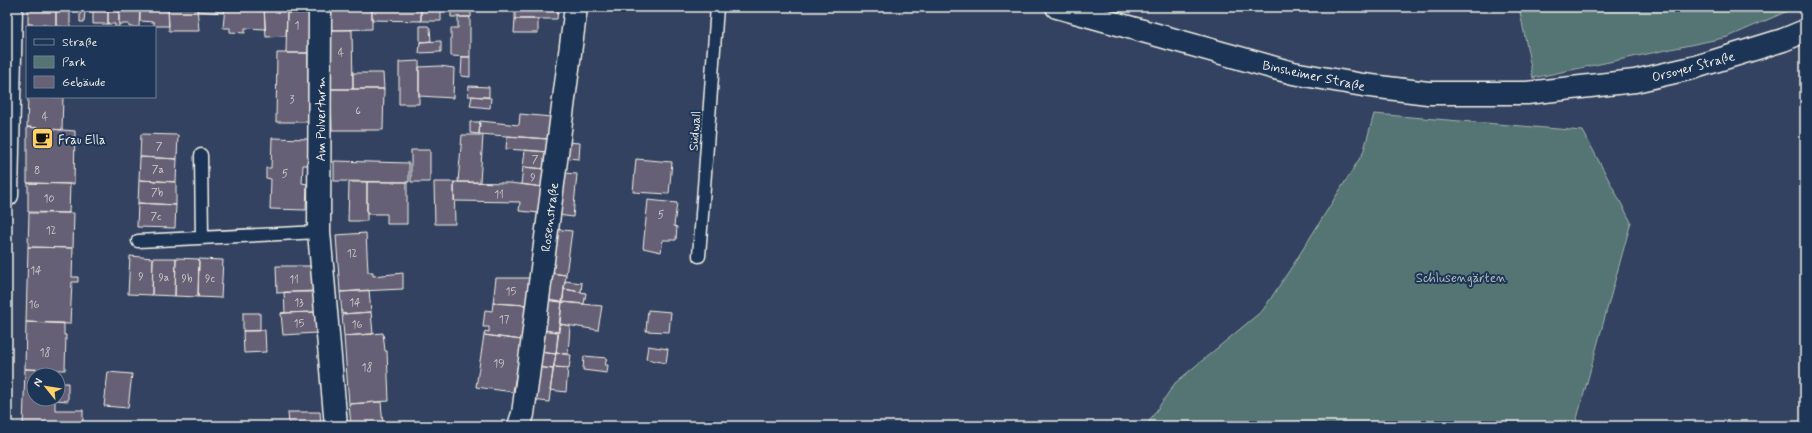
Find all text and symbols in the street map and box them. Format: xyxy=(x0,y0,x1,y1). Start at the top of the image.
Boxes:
house number: 1 xyxy=(295,19,300,33)
legend xyxy=(26,26,156,98)
text: Straße xyxy=(62,35,97,51)
house number: 4 xyxy=(338,46,345,60)
street label: Orsoyer Straße xyxy=(1650,48,1737,87)
text: Park xyxy=(62,55,86,71)
street label: Binsheimer Straße xyxy=(1261,57,1367,96)
text: Gebäude xyxy=(62,75,105,91)
street label: Am Pulverturm xyxy=(313,76,330,162)
house number: 3 xyxy=(290,93,295,107)
house number: 6 xyxy=(355,104,361,118)
house number: 4 xyxy=(42,110,49,124)
street label: Südwall xyxy=(686,111,705,152)
cafe icon: Frau Ella xyxy=(30,126,56,152)
place label: Frau Ella xyxy=(58,132,106,149)
house number: 7 xyxy=(156,140,163,154)
house number: 7 xyxy=(532,153,539,167)
house number: 7a xyxy=(152,163,165,177)
house number: 8 xyxy=(34,164,40,178)
house number: 5 xyxy=(282,167,289,181)
house number: 9 xyxy=(530,171,536,185)
street label: Rosenstraße xyxy=(538,182,563,253)
house number: 7b xyxy=(151,186,163,200)
house number: 11 xyxy=(494,188,504,202)
house number: 10 xyxy=(43,192,55,206)
house number: 5 xyxy=(658,208,665,222)
house number: 7c xyxy=(150,210,162,224)
house number: 12 xyxy=(46,224,57,238)
house number: 12 xyxy=(347,247,358,261)
house number: 14 xyxy=(30,264,42,278)
house number: 9 xyxy=(138,270,144,284)
park label: Schlusengärten xyxy=(1416,270,1506,287)
house number: 9a xyxy=(158,271,170,285)
house number: 9b xyxy=(182,272,192,286)
house number: 9c xyxy=(205,272,215,286)
house number: 11 xyxy=(289,273,299,287)
house number: 15 xyxy=(506,285,517,299)
house number: 13 xyxy=(294,296,304,310)
house number: 14 xyxy=(349,296,361,310)
house number: 16 xyxy=(29,298,40,312)
house number: 17 xyxy=(499,313,510,327)
house number: 15 xyxy=(294,317,305,331)
house number: 16 xyxy=(352,318,363,332)
house number: 18 xyxy=(40,346,50,360)
house number: 19 xyxy=(493,357,505,371)
house number: 18 xyxy=(362,361,372,375)
north arrow xyxy=(26,367,66,407)
text: N xyxy=(30,376,46,389)

